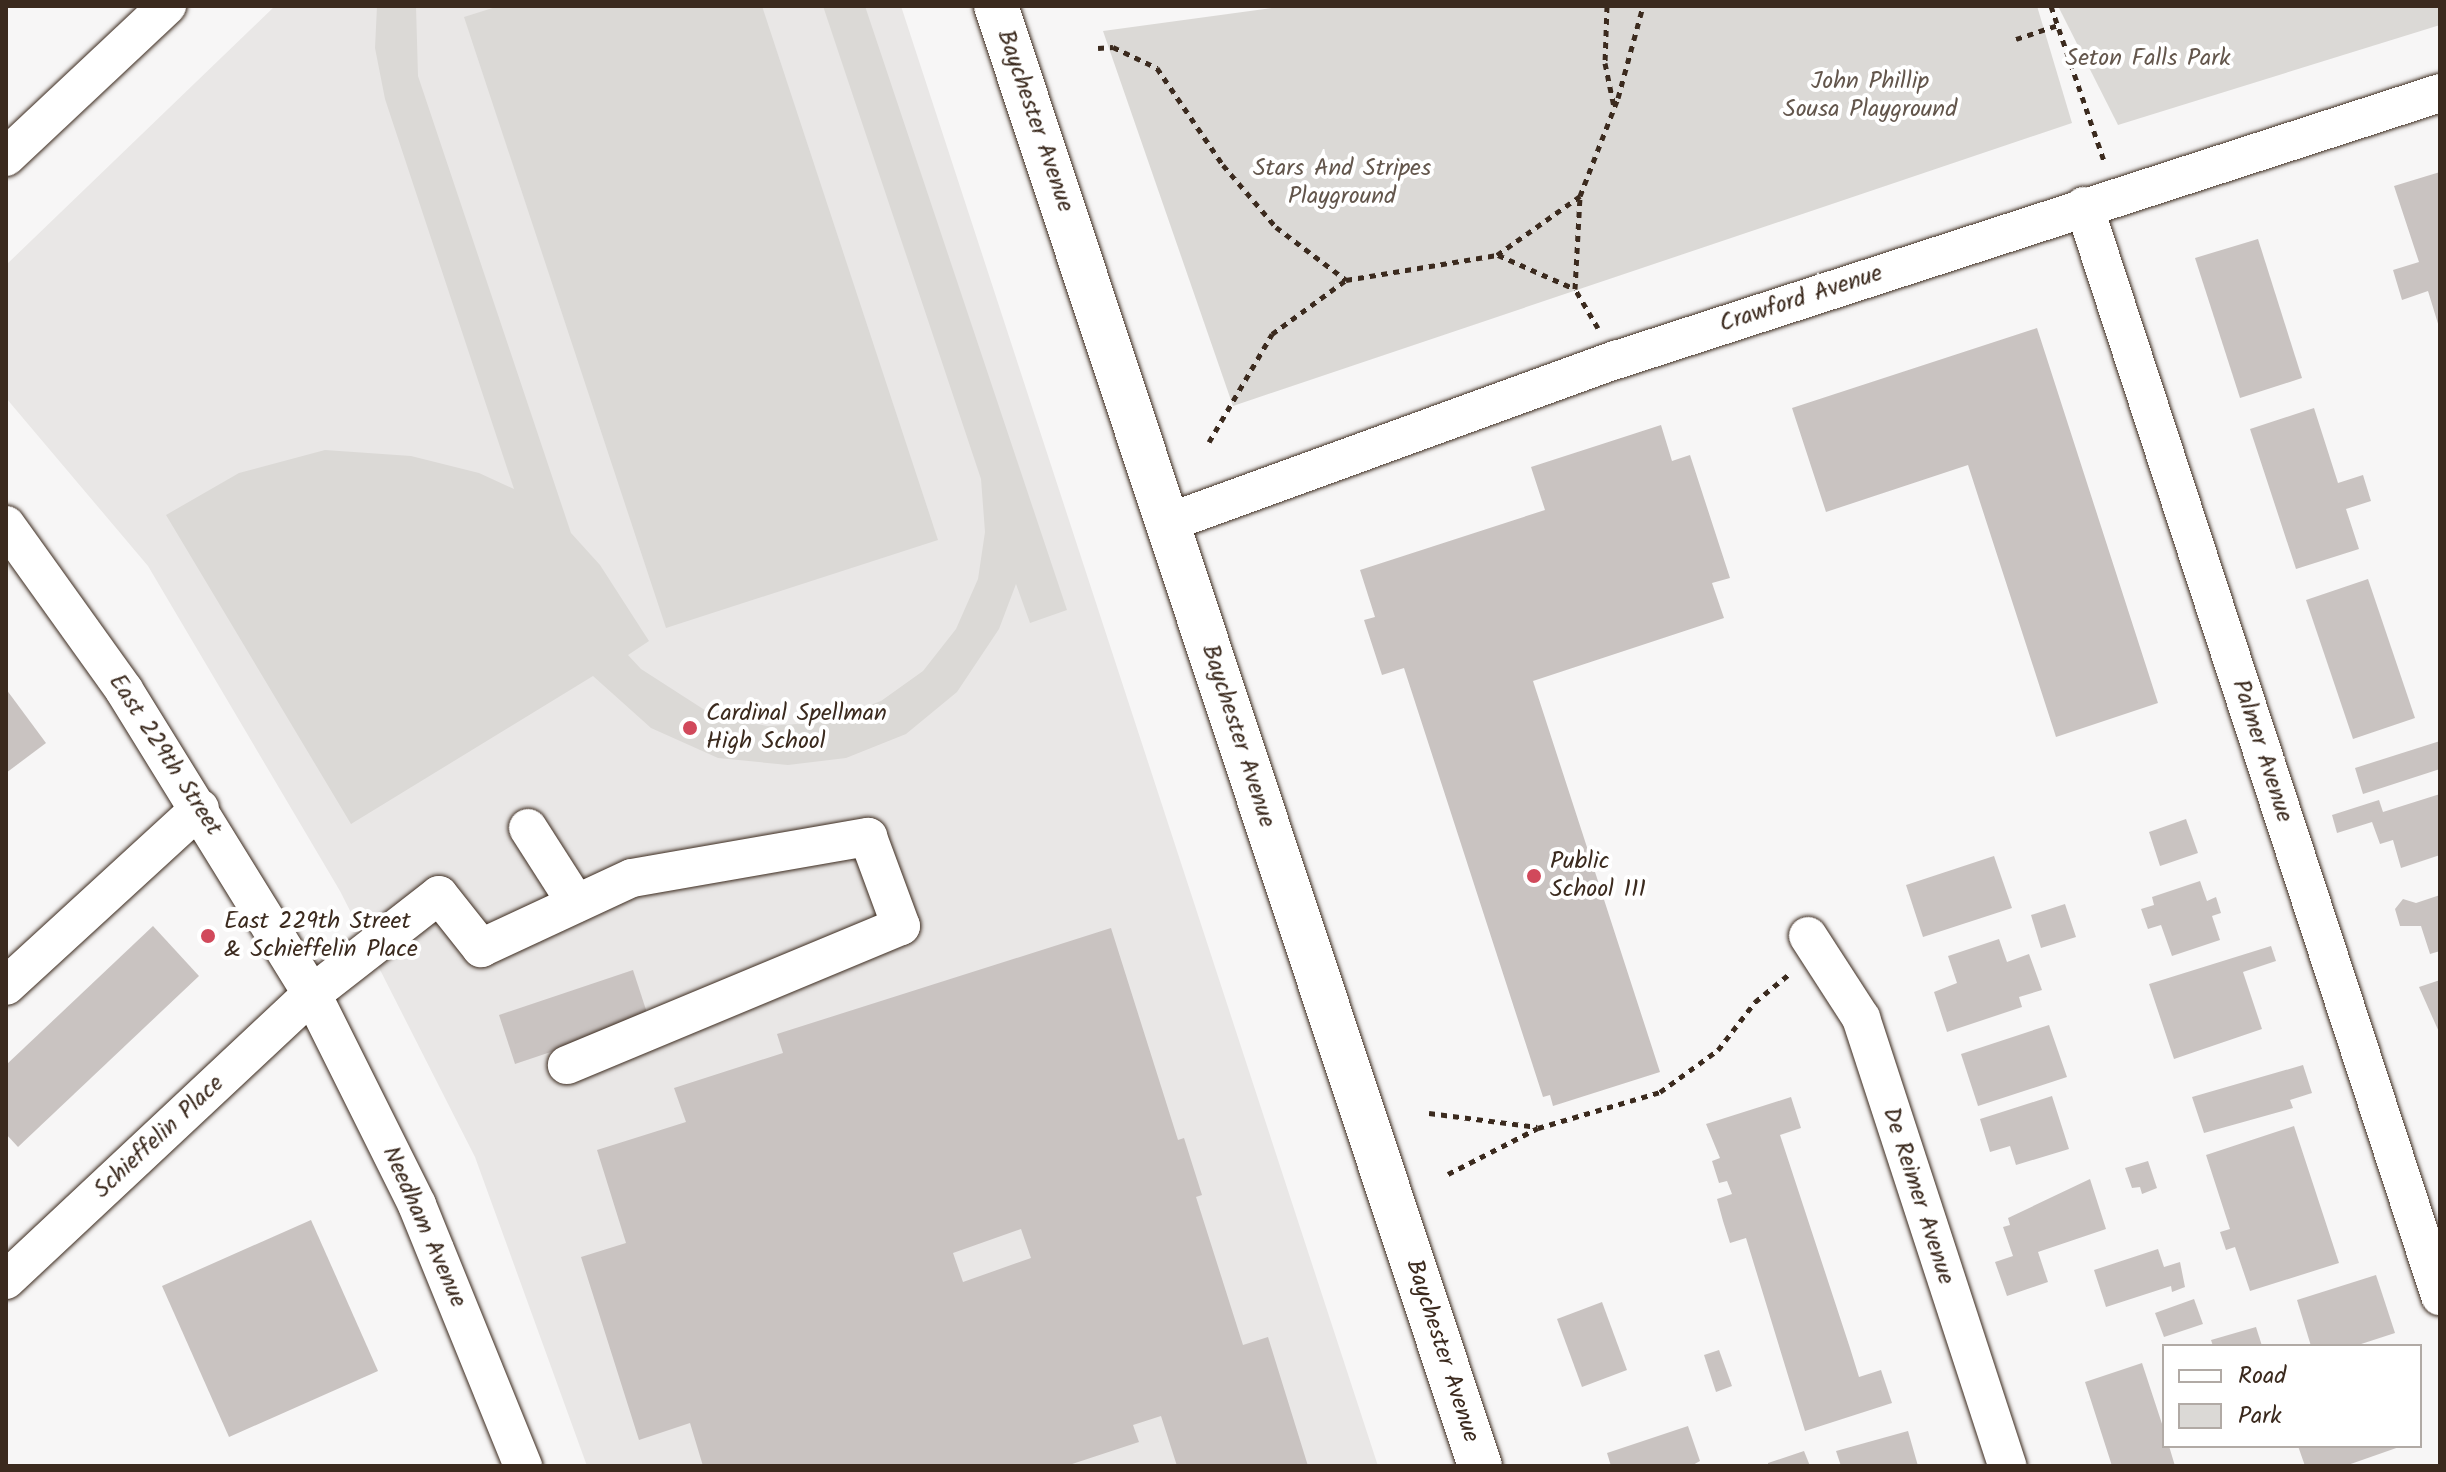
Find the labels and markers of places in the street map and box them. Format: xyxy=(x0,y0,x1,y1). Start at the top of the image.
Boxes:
place label: Cardinal Spellman High School xyxy=(706,700,887,756)
marker: Cardinal Spellman High School xyxy=(681,719,699,737)
place label: Public School 111 xyxy=(1550,848,1646,904)
marker: Public School 111 xyxy=(1525,867,1543,885)
place label: East 229th Street & Schieffelin Place xyxy=(224,908,418,964)
marker: East 229th Street & Schieffelin Place xyxy=(199,927,217,945)

